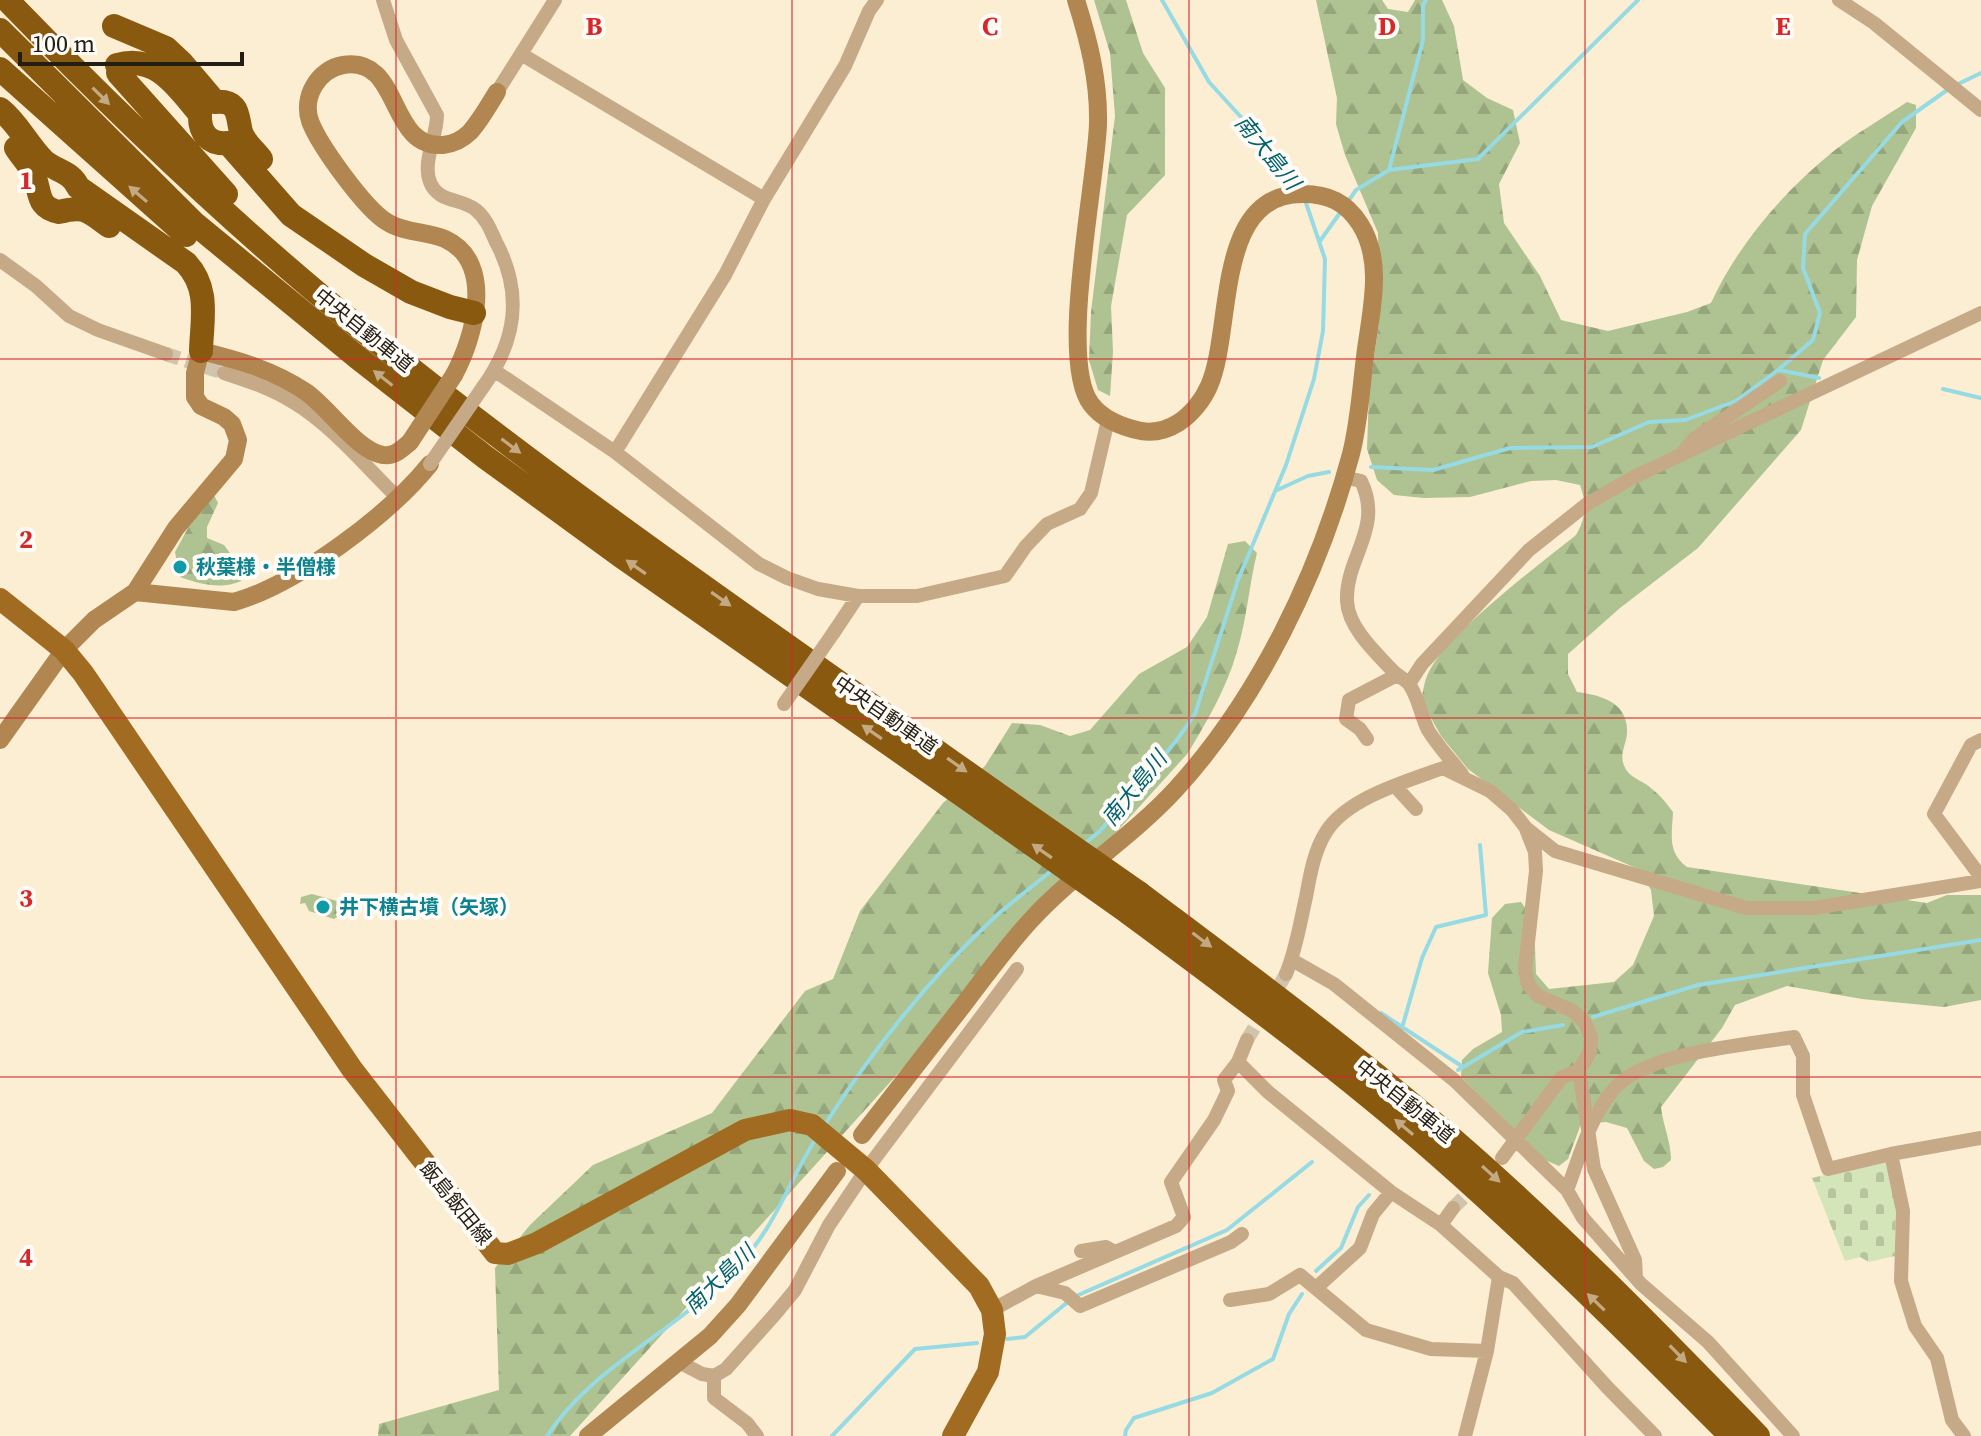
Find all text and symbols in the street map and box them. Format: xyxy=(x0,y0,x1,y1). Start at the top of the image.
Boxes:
text: B xyxy=(586,8,603,44)
text: C xyxy=(982,8,998,44)
text: D xyxy=(1378,8,1396,44)
text: E xyxy=(1775,8,1791,44)
scale bar xyxy=(20,16,242,66)
text: 100 m xyxy=(32,27,95,60)
one-way arrow xyxy=(91,86,110,105)
water label: 南大島川 xyxy=(1229,108,1309,197)
text: 1 xyxy=(19,162,33,198)
one-way arrow xyxy=(128,186,148,203)
street label: 中央自動車道 xyxy=(309,281,419,379)
one-way arrow xyxy=(373,370,393,386)
one-way arrow xyxy=(501,438,521,454)
text: 2 xyxy=(19,521,33,557)
place label: 秋葉様・半僧様 xyxy=(196,553,336,581)
marker: 秋葉様・半僧様 xyxy=(171,558,189,576)
one-way arrow xyxy=(626,560,647,575)
one-way arrow xyxy=(711,591,732,606)
street label: 中央自動車道 xyxy=(829,669,943,761)
one-way arrow xyxy=(862,725,883,740)
water label: 南大島川 xyxy=(1095,743,1175,832)
one-way arrow xyxy=(946,757,967,772)
one-way arrow xyxy=(1032,844,1053,860)
text: 3 xyxy=(19,880,33,916)
place label: 井下横古墳（矢塚） xyxy=(339,893,519,921)
marker: 井下横古墳（矢塚） xyxy=(314,898,332,916)
one-way arrow xyxy=(1192,931,1212,947)
street label: 中央自動車道 xyxy=(1350,1052,1460,1150)
one-way arrow xyxy=(1394,1119,1414,1136)
street label: 飯島飯田線 xyxy=(414,1155,498,1251)
one-way arrow xyxy=(1480,1165,1500,1182)
water label: 南大島川 xyxy=(677,1236,763,1320)
text: 4 xyxy=(19,1239,33,1275)
one-way arrow xyxy=(1587,1293,1606,1311)
one-way arrow xyxy=(1669,1344,1687,1363)

